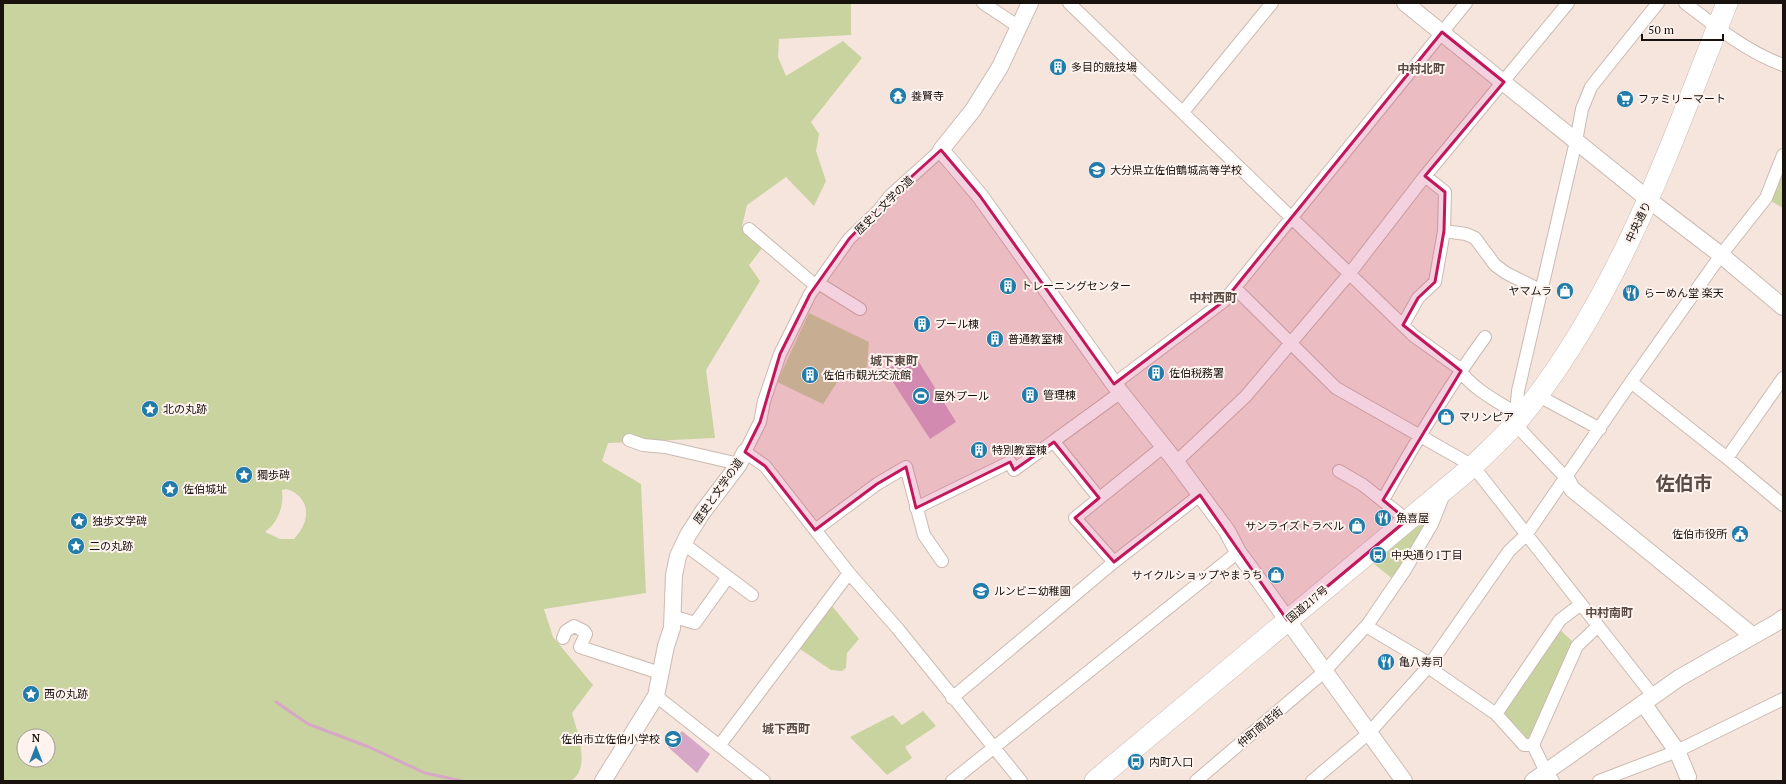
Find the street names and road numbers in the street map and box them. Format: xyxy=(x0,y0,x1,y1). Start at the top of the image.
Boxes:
street label: 歴史と文学の道 xyxy=(852,173,916,237)
street label: 中央通り xyxy=(1622,199,1654,245)
street label: 歴史と文学の道 xyxy=(690,455,746,527)
street label: 国道217号 xyxy=(1283,582,1331,626)
street label: 仲町商店街 xyxy=(1234,704,1286,750)

